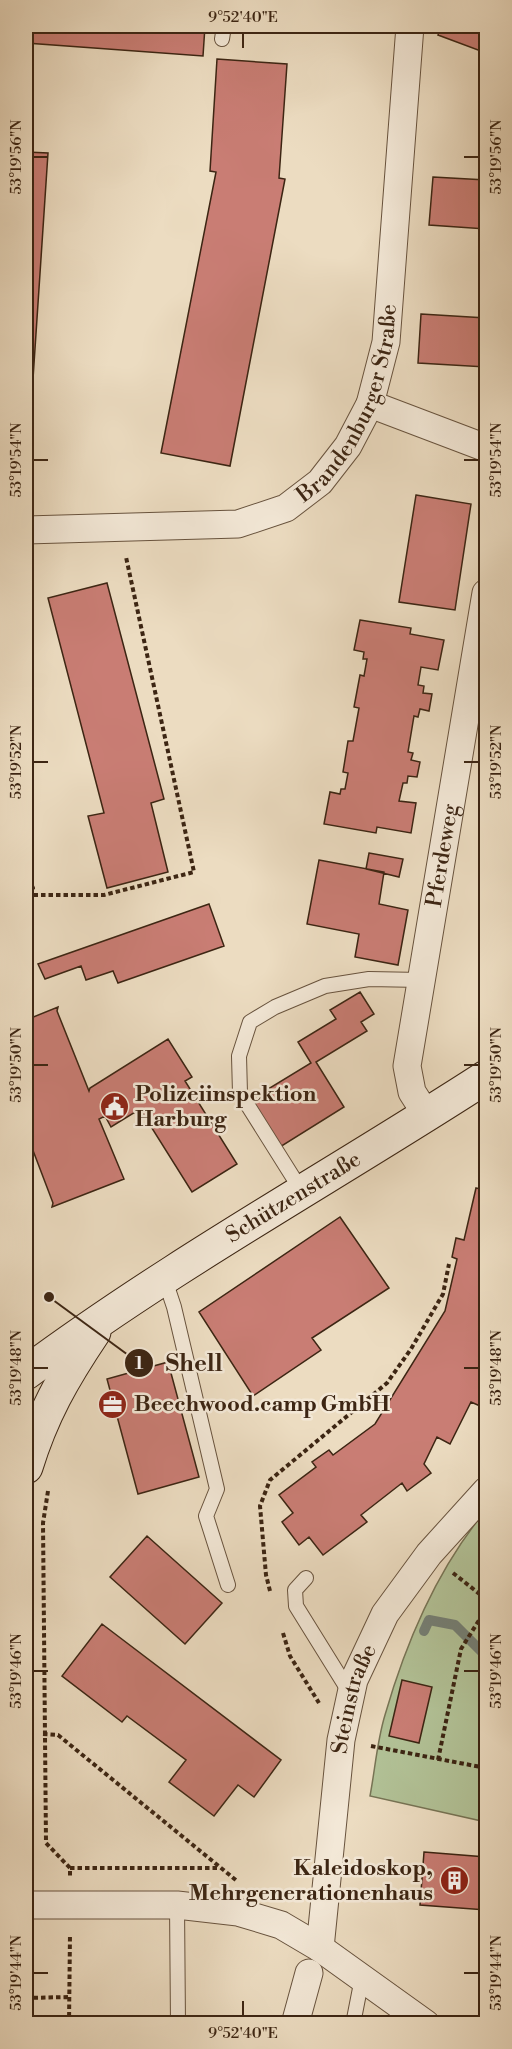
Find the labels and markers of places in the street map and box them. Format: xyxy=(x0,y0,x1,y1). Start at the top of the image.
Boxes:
place label: Polizeiinspektion Harburg xyxy=(135,1081,317,1133)
public building icon: Polizeiinspektion Harburg xyxy=(98,1091,130,1123)
callout: Shell xyxy=(124,1342,235,1384)
office icon: Beechwood.camp GmbH xyxy=(97,1388,129,1420)
place label: Beechwood.camp GmbH xyxy=(134,1391,390,1418)
place label: Kaleidoskop, Mehrgenerationenhaus xyxy=(189,1855,433,1907)
building icon: Kaleidoskop, Mehrgenerationenhaus xyxy=(438,1865,470,1897)

